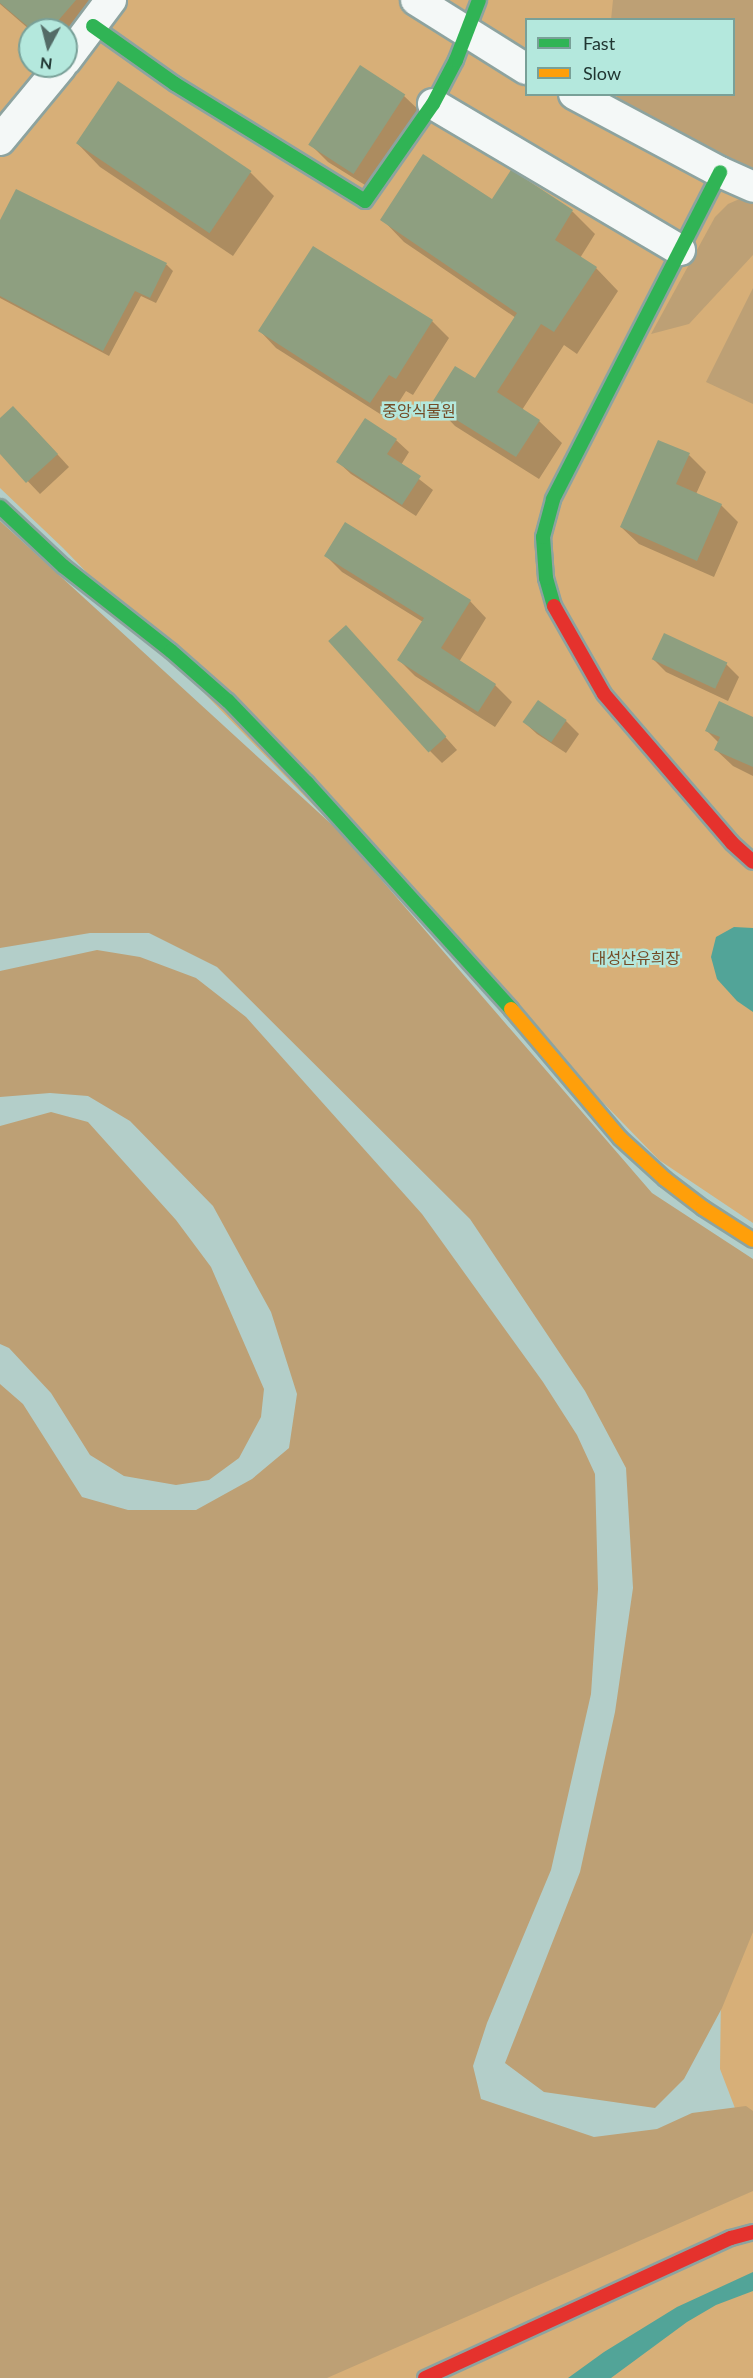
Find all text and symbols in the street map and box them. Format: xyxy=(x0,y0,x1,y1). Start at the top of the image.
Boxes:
north arrow xyxy=(18,18,78,78)
legend xyxy=(525,18,735,96)
text: Fast xyxy=(583,32,615,54)
text: N xyxy=(39,54,53,75)
text: Slow xyxy=(583,62,621,84)
park label: 중앙식물원 xyxy=(382,401,456,421)
park label: 대성산유희장 xyxy=(592,948,680,968)

